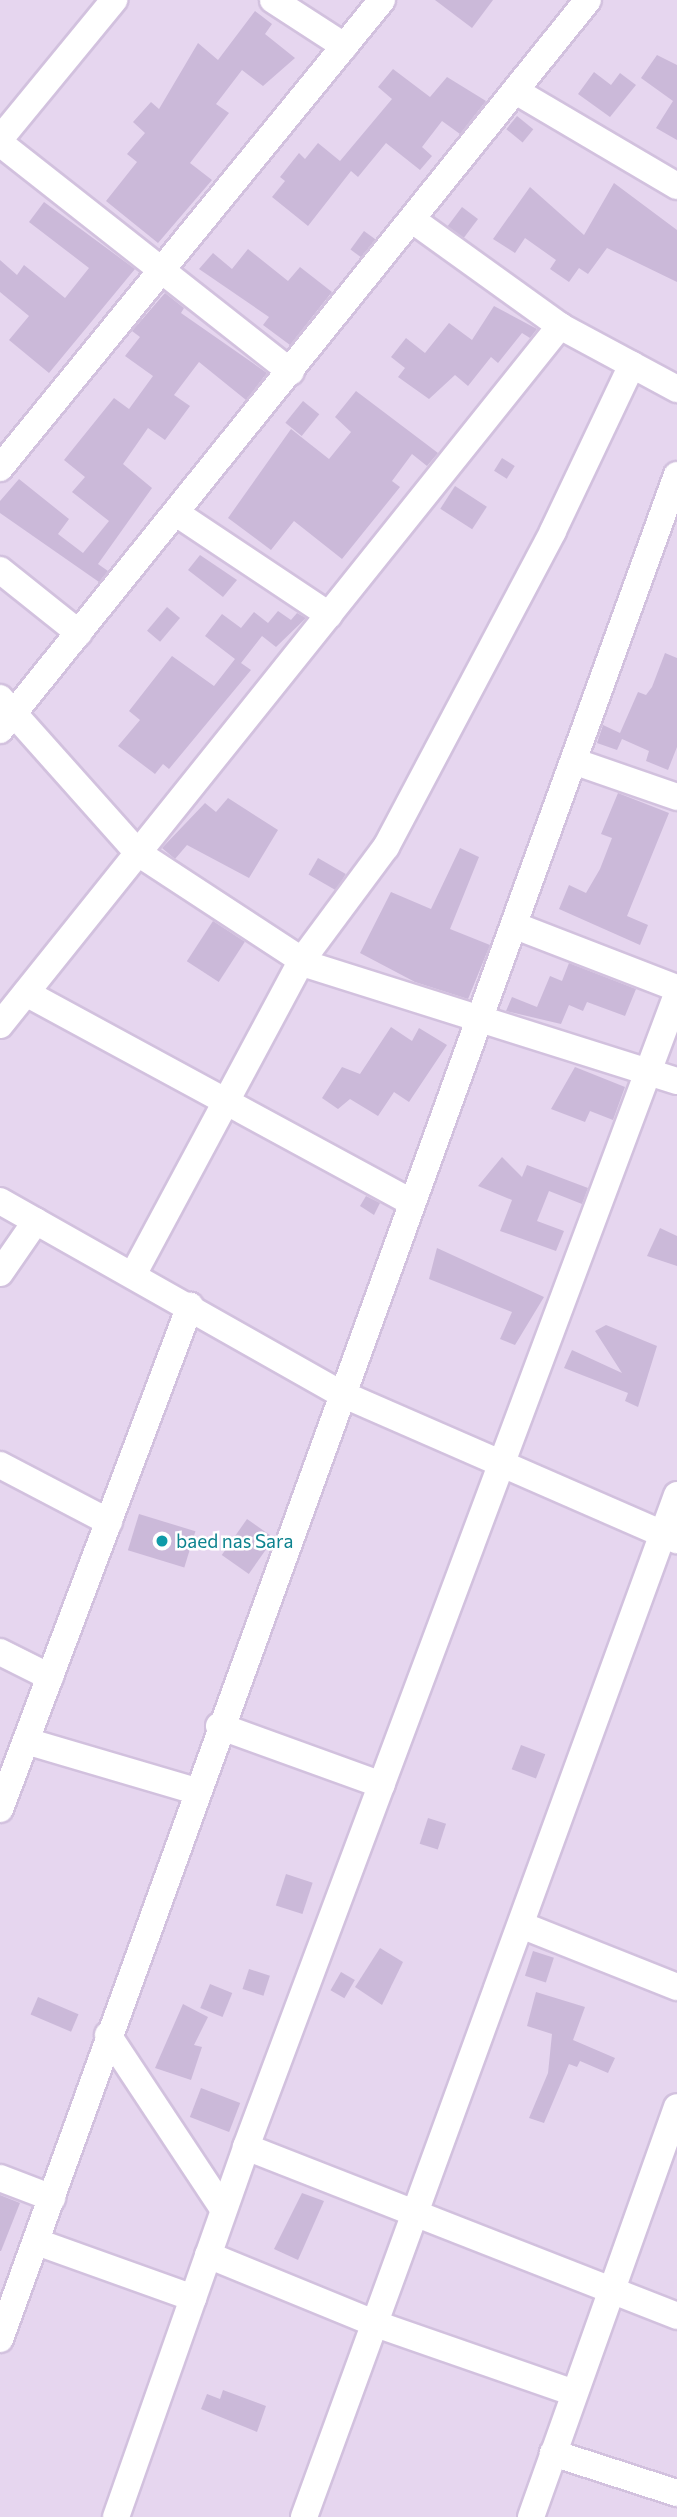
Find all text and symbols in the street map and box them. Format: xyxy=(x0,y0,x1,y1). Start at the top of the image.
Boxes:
place label: baed nas Sara xyxy=(176,1530,293,1552)
marker: baed nas Sara xyxy=(154,1533,170,1549)

